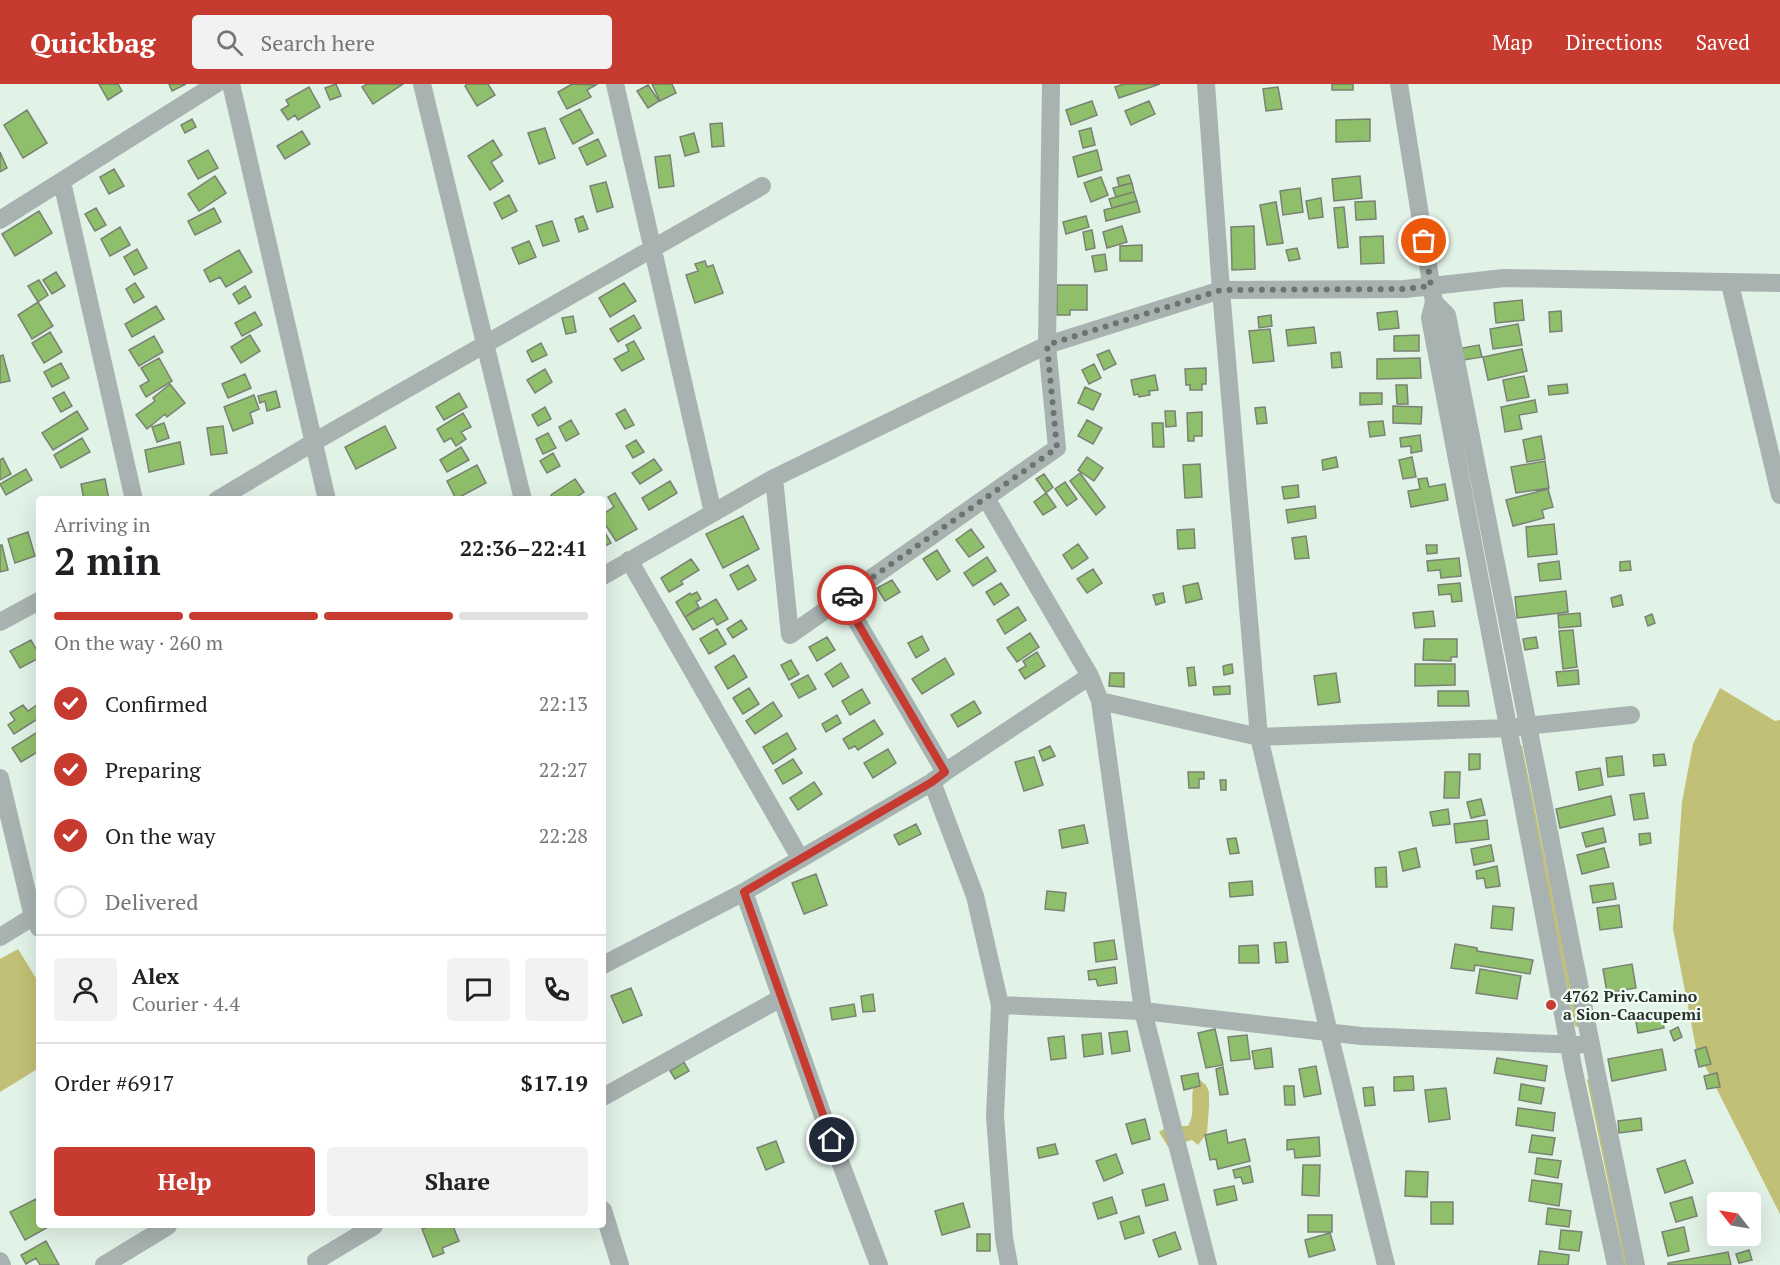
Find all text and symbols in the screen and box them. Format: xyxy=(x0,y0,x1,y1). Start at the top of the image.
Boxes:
search box xyxy=(192,15,612,69)
text: Quickbag xyxy=(30,24,156,61)
icon: search xyxy=(213,26,246,59)
text: Search here xyxy=(261,28,375,57)
text: Map xyxy=(1492,28,1533,56)
text: Directions xyxy=(1566,28,1663,56)
text: Saved xyxy=(1696,28,1750,56)
pin xyxy=(1398,215,1449,266)
icon: bag xyxy=(1407,224,1440,257)
text: Arriving in xyxy=(54,511,150,538)
text: 22:36–22:41 xyxy=(460,533,588,562)
text: 2 min xyxy=(54,534,161,586)
courier xyxy=(817,565,877,625)
icon: car xyxy=(831,579,864,612)
text: On the way · 260 m xyxy=(54,629,223,656)
icon: check xyxy=(54,687,87,720)
text: Confirmed xyxy=(105,689,208,718)
text: 22:13 xyxy=(539,690,588,717)
icon: check xyxy=(54,753,87,786)
text: Preparing xyxy=(105,755,201,784)
text: 22:27 xyxy=(539,756,588,783)
icon: check xyxy=(54,819,87,852)
text: On the way xyxy=(105,821,215,850)
text: 22:28 xyxy=(539,822,588,849)
text: Delivered xyxy=(105,887,198,916)
button: person xyxy=(54,958,117,1021)
button: chat xyxy=(447,958,510,1021)
button: phone xyxy=(525,958,588,1021)
text: Alex xyxy=(132,961,179,990)
place label: 4762 Priv.Camino a Sion-Caacupemi xyxy=(1563,985,1701,1025)
text: Courier · 4.4 xyxy=(132,990,240,1017)
marker: 4762 Priv.Camino a Sion-Caacupemi xyxy=(1544,998,1558,1012)
text: Order #6917 xyxy=(54,1068,174,1097)
text: $17.19 xyxy=(521,1068,588,1097)
pin xyxy=(806,1114,857,1165)
icon: home xyxy=(815,1123,848,1156)
button: Help xyxy=(54,1147,315,1216)
button: Share xyxy=(327,1147,588,1216)
north arrow xyxy=(1707,1192,1761,1246)
map controls xyxy=(1707,1192,1761,1246)

